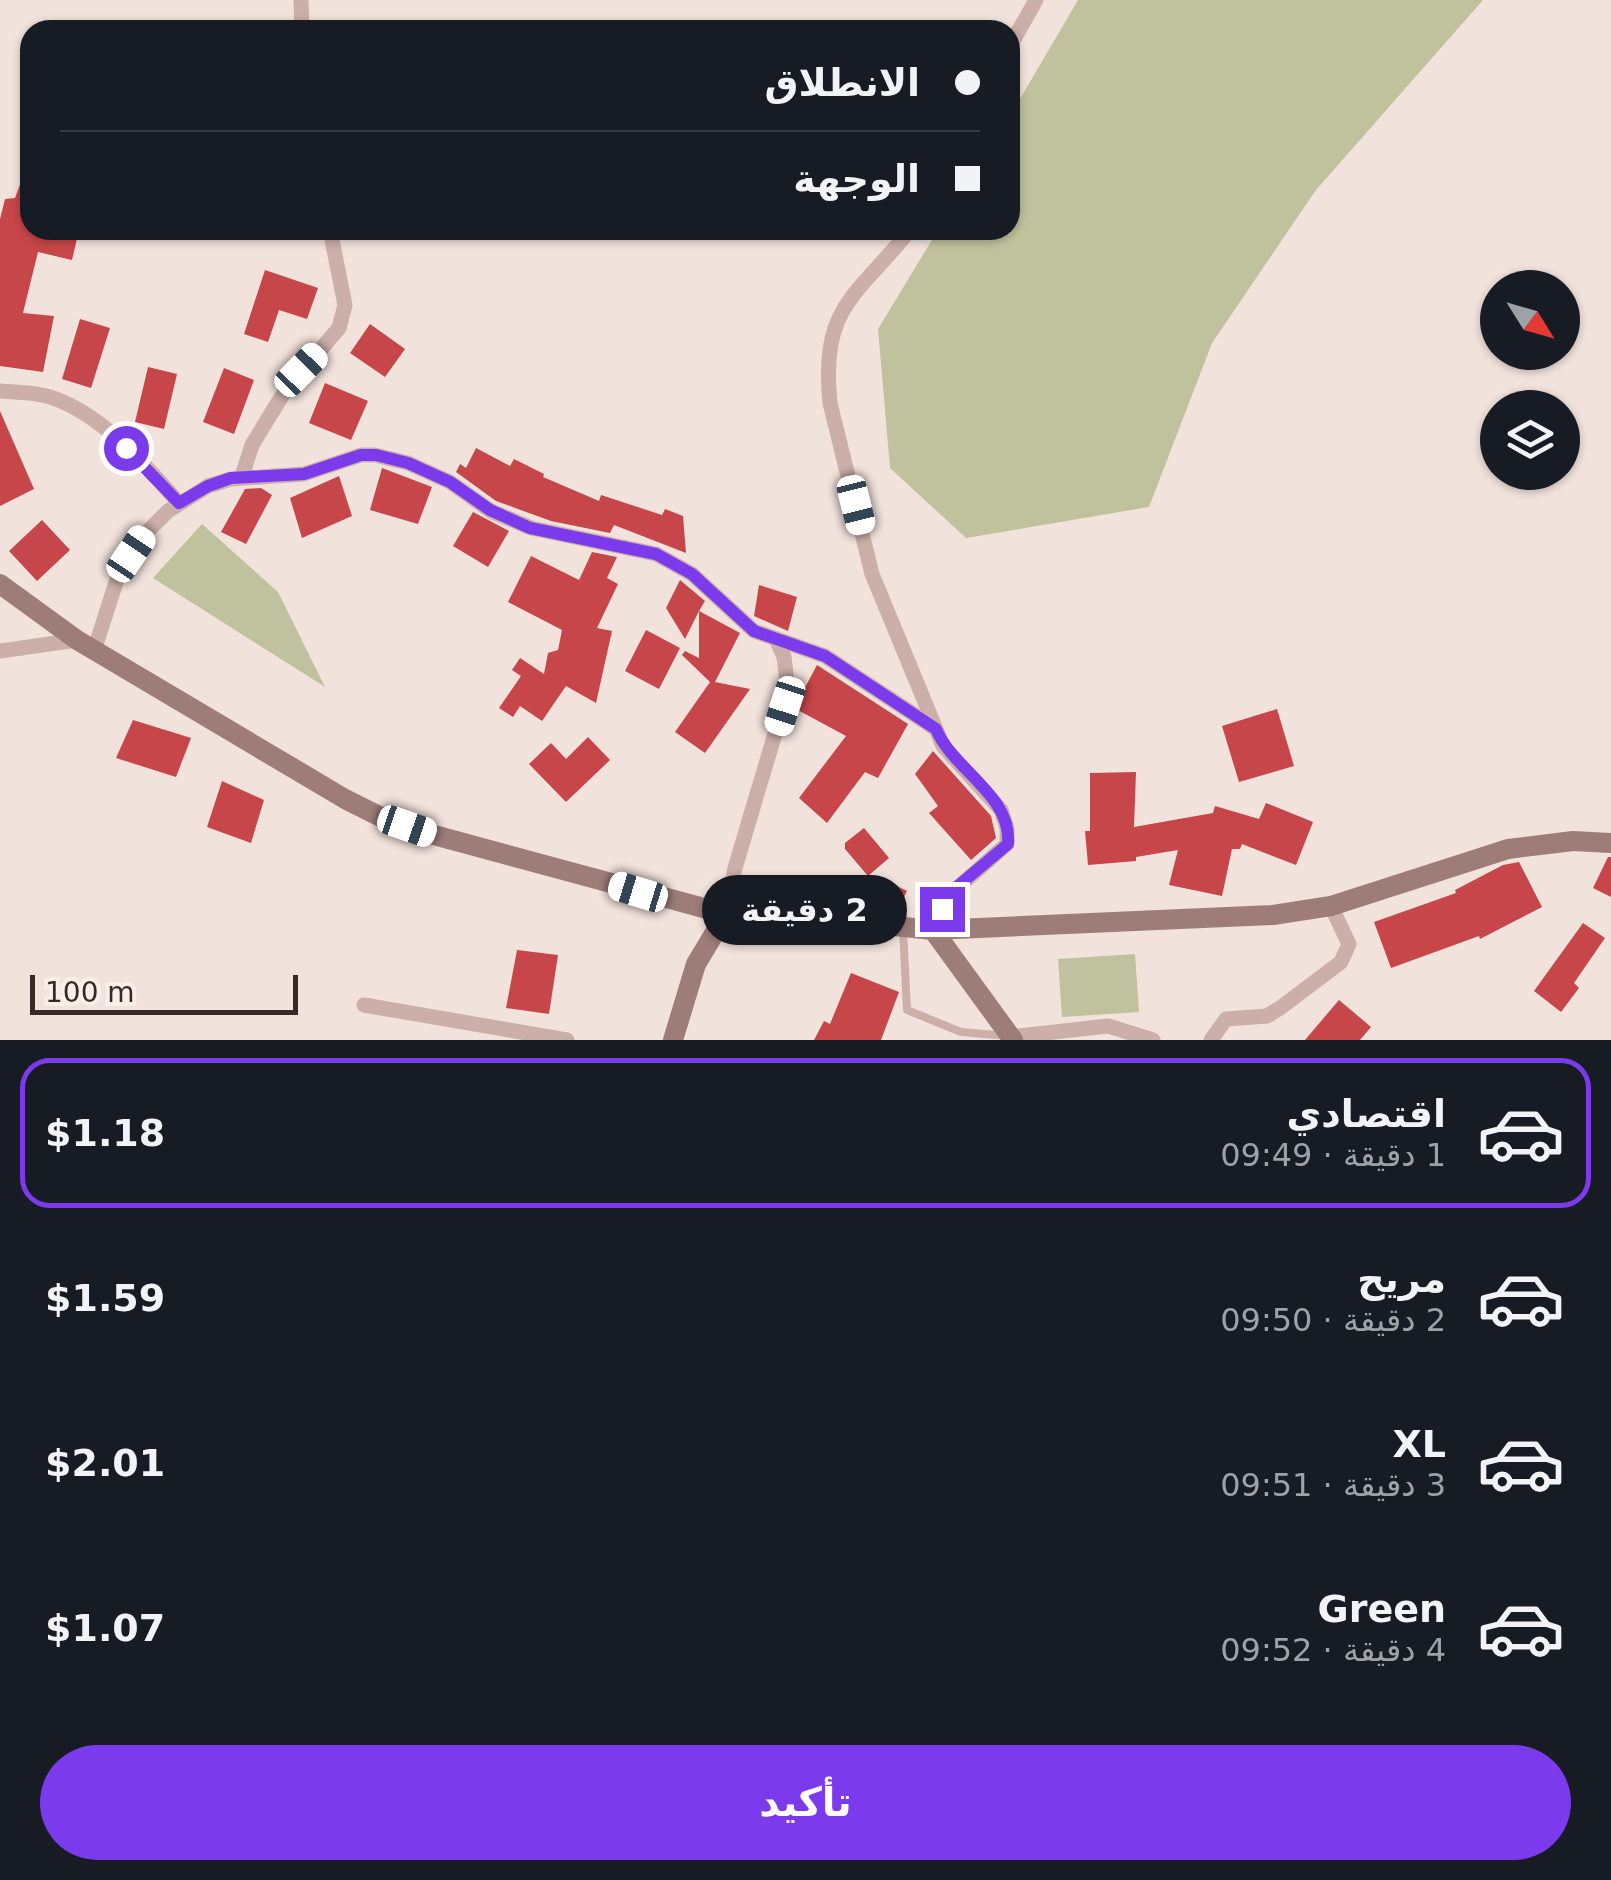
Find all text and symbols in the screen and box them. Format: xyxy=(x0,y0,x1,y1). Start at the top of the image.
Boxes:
text: الانطلاق xyxy=(765,61,920,105)
text: الوجهة xyxy=(793,157,920,201)
north arrow xyxy=(1480,270,1580,370)
map controls xyxy=(1480,270,1580,490)
car xyxy=(269,338,333,402)
button: layers xyxy=(1480,390,1580,490)
route start xyxy=(104,426,149,471)
car xyxy=(834,472,878,538)
car xyxy=(102,521,160,587)
car xyxy=(761,673,809,739)
car xyxy=(374,802,440,850)
car xyxy=(605,869,671,915)
callout: 2 دقيقة xyxy=(702,874,907,944)
route end xyxy=(920,887,965,932)
text: 2 دقيقة xyxy=(741,891,868,929)
scale bar xyxy=(30,970,298,1014)
text: 100 m xyxy=(45,976,135,1009)
icon: car xyxy=(1476,1088,1566,1178)
text: اقتصادي xyxy=(1287,1092,1446,1136)
text: $1.18 xyxy=(45,1111,165,1155)
text: 1 دقيقة · 09:49 xyxy=(1220,1136,1446,1174)
icon: car xyxy=(1476,1253,1566,1343)
text: مريح xyxy=(1357,1257,1446,1301)
text: $1.59 xyxy=(45,1276,165,1320)
text: 2 دقيقة · 09:50 xyxy=(1220,1301,1446,1339)
icon: car xyxy=(1476,1418,1566,1508)
text: XL xyxy=(1392,1422,1446,1466)
text: $2.01 xyxy=(45,1441,165,1485)
text: 3 دقيقة · 09:51 xyxy=(1220,1466,1446,1504)
icon: car xyxy=(1476,1583,1566,1673)
text: Green xyxy=(1317,1587,1446,1631)
text: $1.07 xyxy=(45,1606,165,1650)
text: 4 دقيقة · 09:52 xyxy=(1220,1631,1446,1669)
button: تأكيد xyxy=(40,1745,1571,1860)

